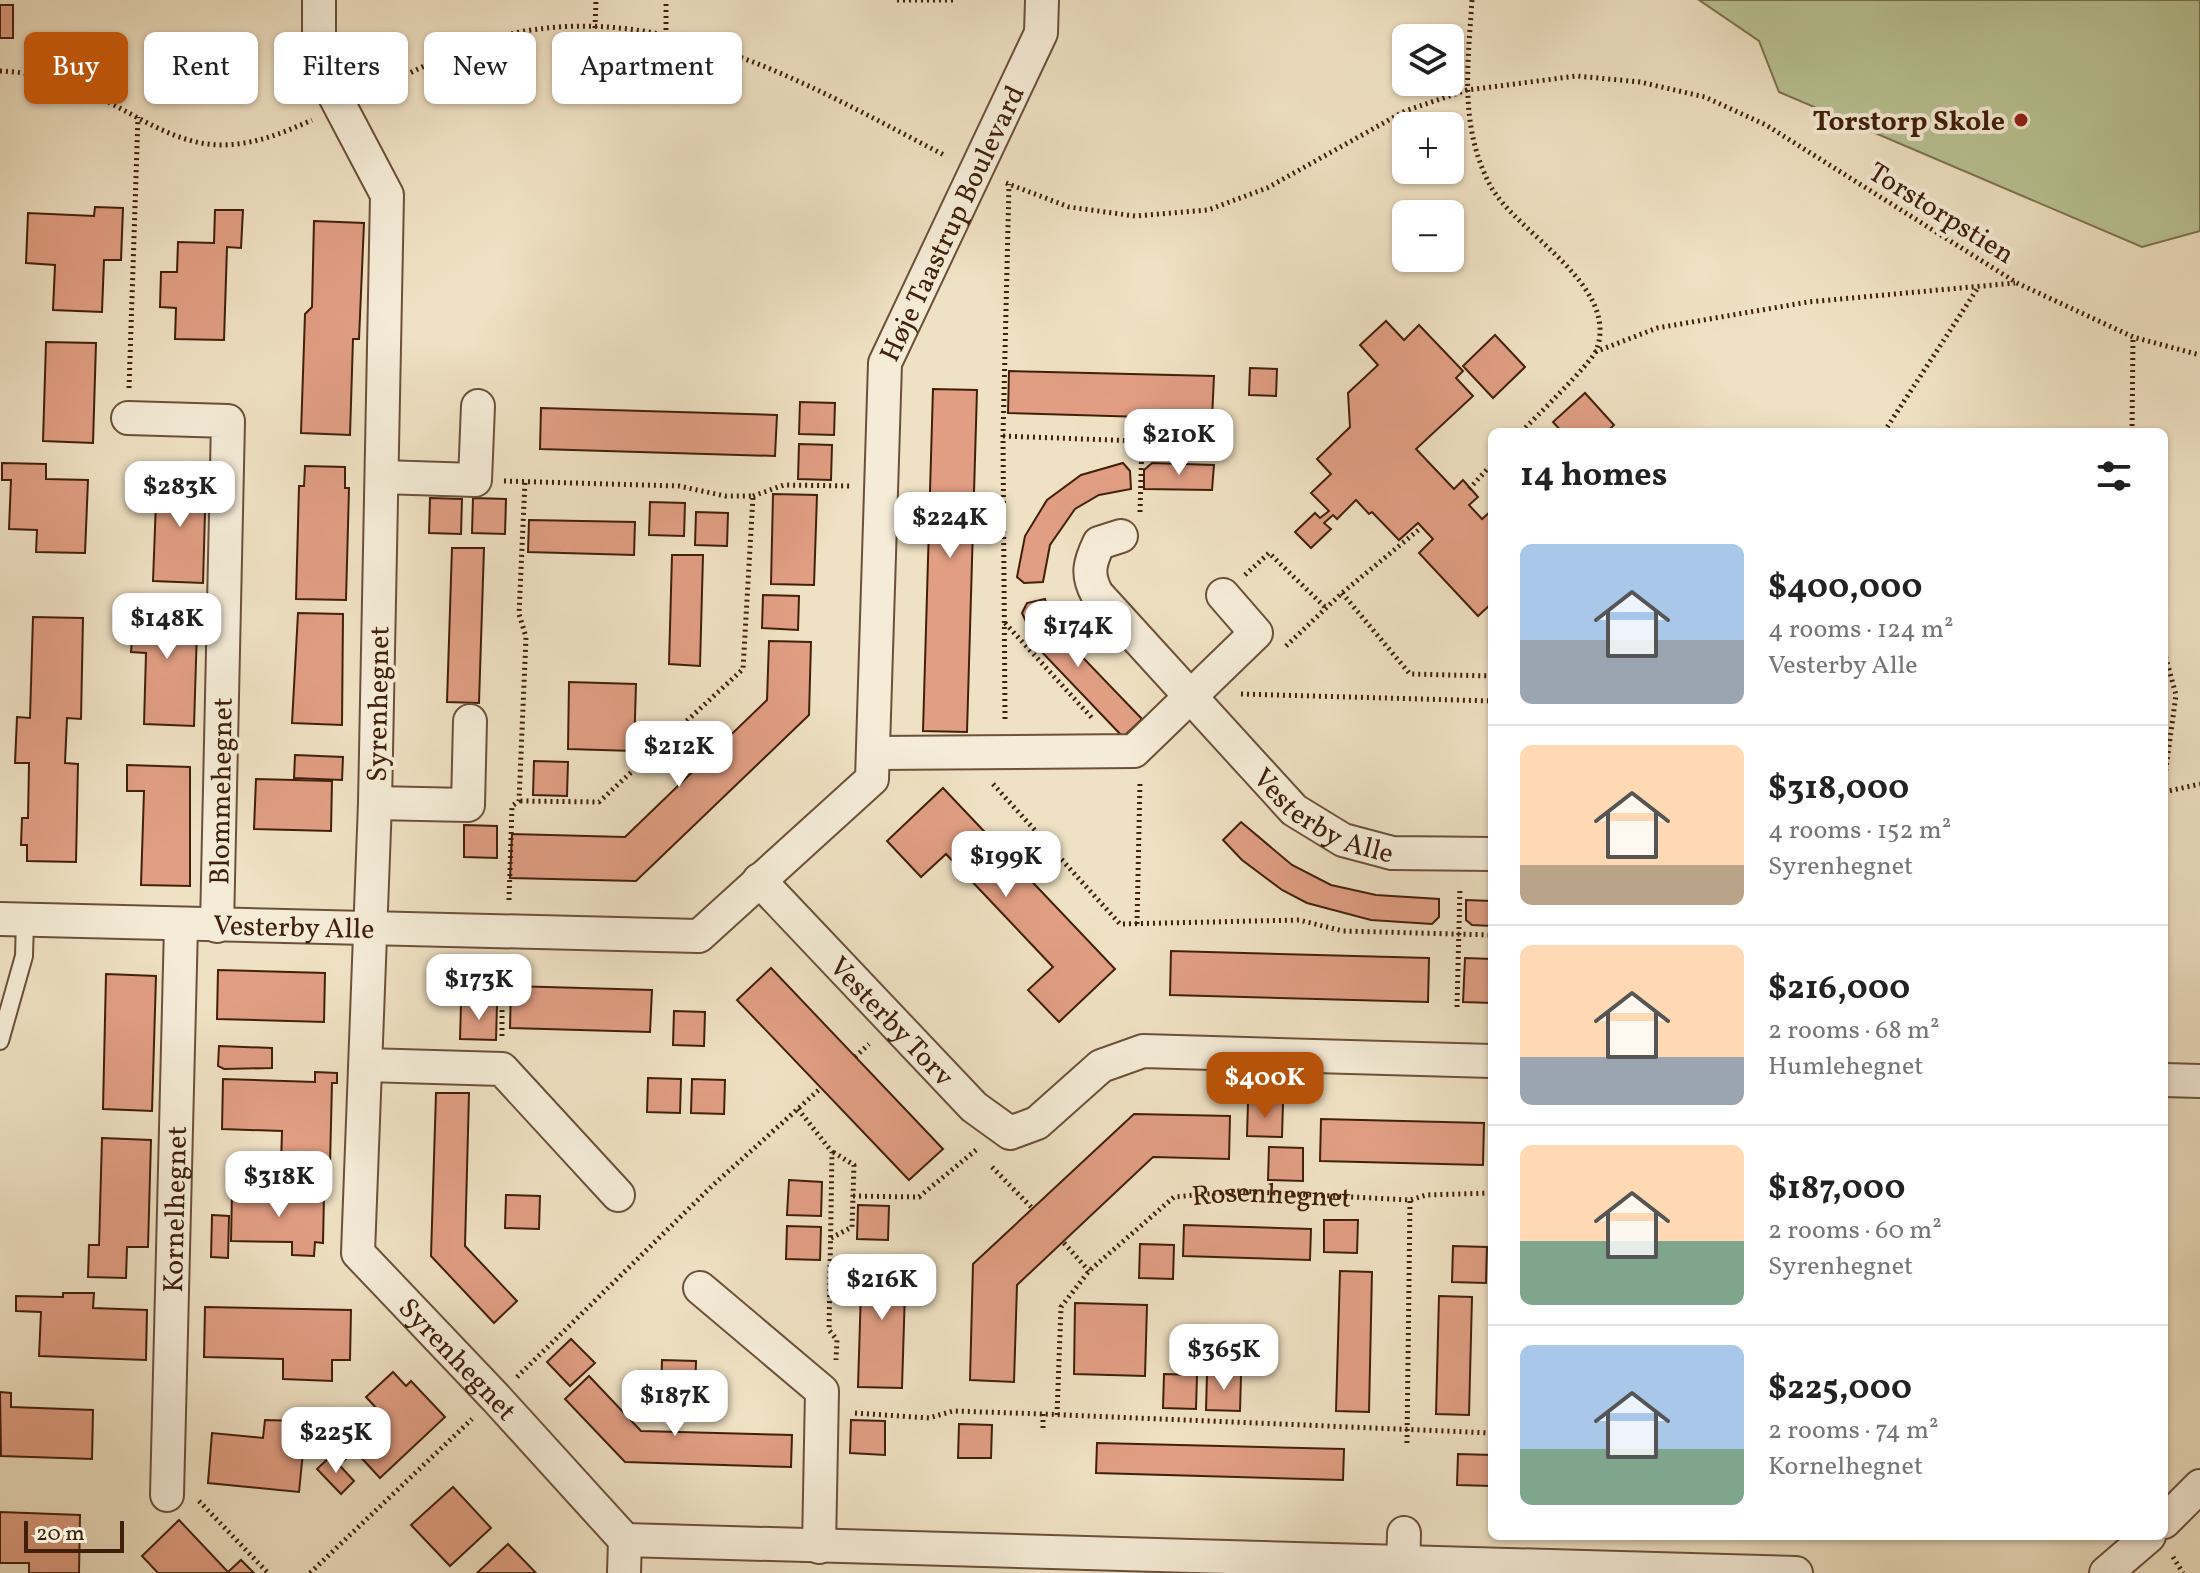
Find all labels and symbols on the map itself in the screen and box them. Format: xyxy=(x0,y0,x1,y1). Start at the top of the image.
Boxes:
street label: Høje Taastrup Boulevard xyxy=(871,79,1036,369)
place label: Torstorp Skole xyxy=(1813,103,2005,142)
marker: Torstorp Skole xyxy=(2012,111,2030,129)
street label: Torstorpstien xyxy=(1860,154,2021,275)
pin: $210K xyxy=(1123,409,1235,477)
pin: $283K xyxy=(124,461,236,529)
pin: $224K xyxy=(894,492,1006,560)
pin: $148K xyxy=(111,593,223,661)
pin: $174K xyxy=(1022,601,1134,669)
street label: Syrenhegnet xyxy=(359,626,400,783)
street label: Blommehegnet xyxy=(201,697,244,885)
pin: $212K xyxy=(623,721,735,789)
street label: Vesterby Alle xyxy=(1243,760,1398,875)
pin: $199K xyxy=(950,831,1062,899)
street label: Vesterby Alle xyxy=(213,907,375,950)
street label: Vesterby Torv xyxy=(819,949,962,1097)
pin: $173K xyxy=(423,954,535,1022)
pin: $400K xyxy=(1209,1052,1321,1120)
street label: Kornelhegnet xyxy=(155,1125,198,1293)
pin: $318K xyxy=(223,1151,335,1219)
street label: Rosenhegnet xyxy=(1190,1174,1352,1219)
pin: $216K xyxy=(826,1254,938,1322)
street label: Syrenhegnet xyxy=(389,1290,525,1430)
pin: $365K xyxy=(1168,1324,1280,1392)
pin: $187K xyxy=(619,1370,731,1438)
pin: $225K xyxy=(280,1407,392,1475)
scale bar xyxy=(24,1517,124,1553)

